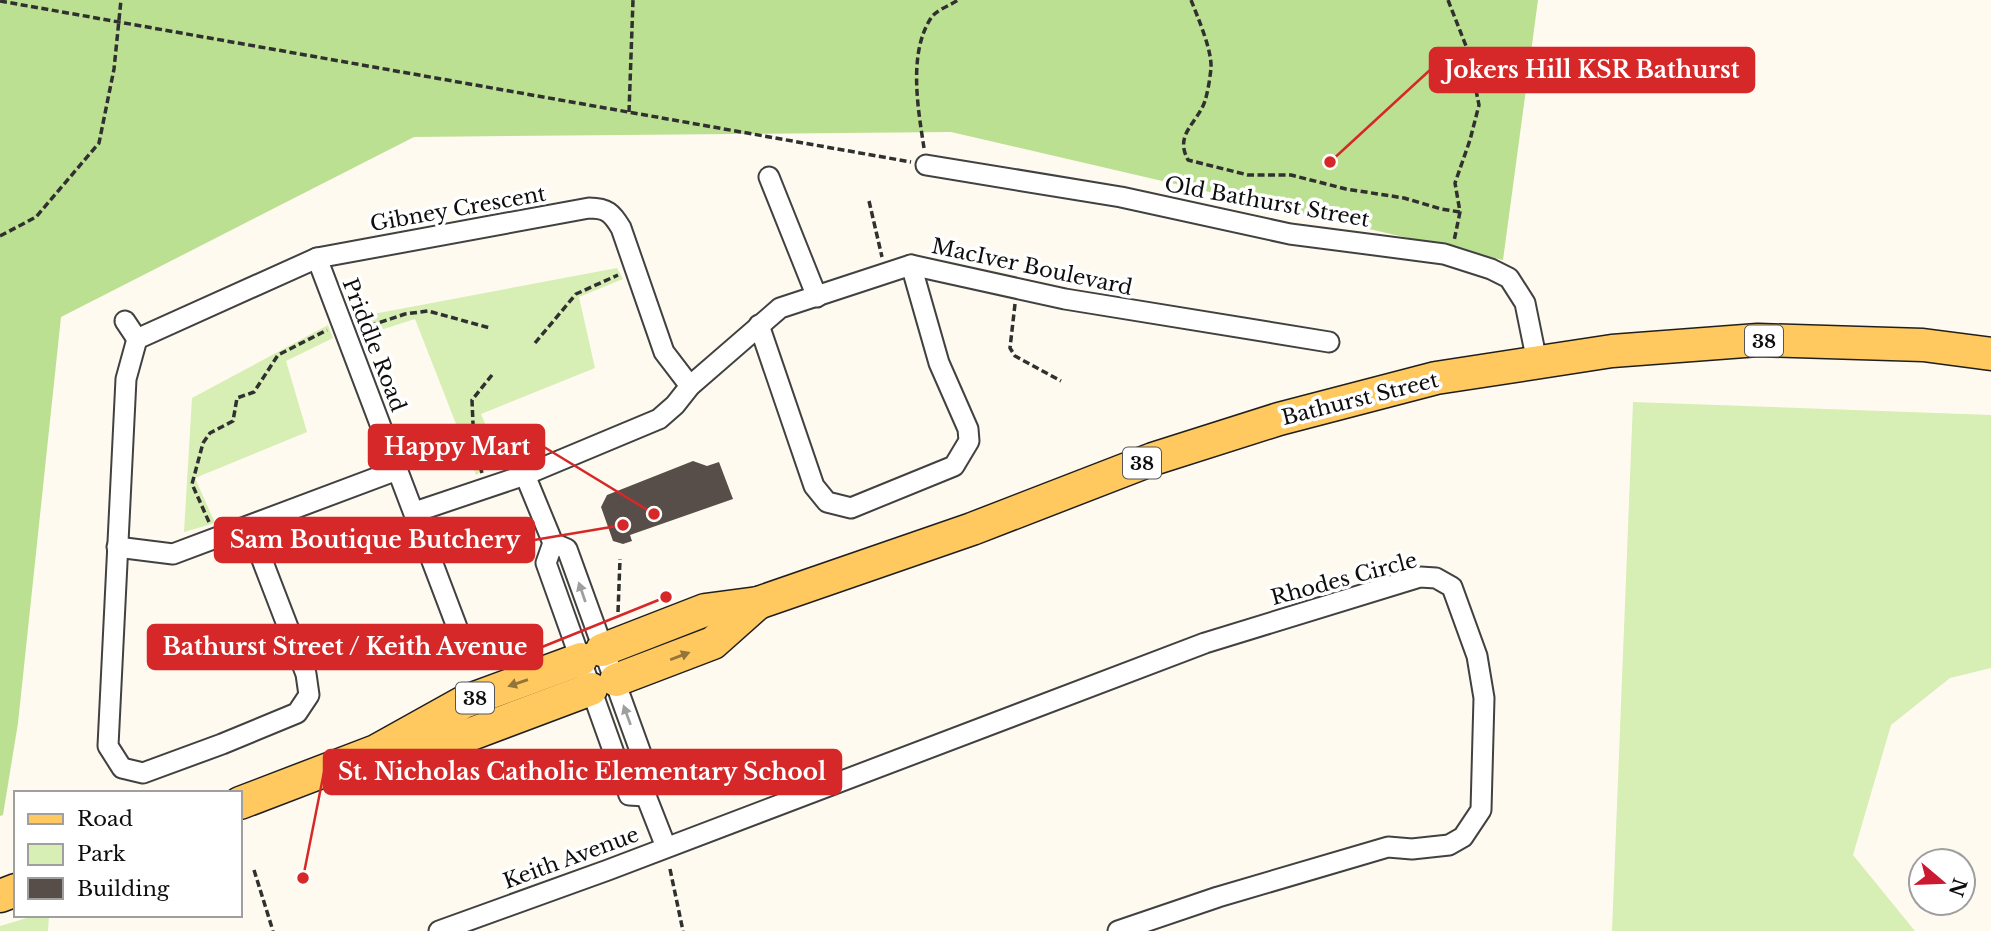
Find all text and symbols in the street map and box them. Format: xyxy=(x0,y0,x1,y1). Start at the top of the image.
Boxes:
callout: Jokers Hill KSR Bathurst xyxy=(1430,48,1754,92)
text: Jokers Hill KSR Bathurst xyxy=(1440,56,1740,84)
street label: Old Bathurst Street xyxy=(1163,171,1371,233)
street label: Gibney Crescent xyxy=(368,181,548,237)
street label: MacIver Boulevard xyxy=(929,233,1135,301)
street label: Priddle Road xyxy=(337,275,411,415)
road number: 38 xyxy=(1745,326,1783,356)
street label: Bathurst Street xyxy=(1279,367,1441,431)
callout: Happy Mart xyxy=(369,425,544,469)
text: Happy Mart xyxy=(384,433,530,461)
road number: 38 xyxy=(1123,447,1161,478)
callout: Sam Boutique Butchery xyxy=(215,518,534,562)
text: Sam Boutique Butchery xyxy=(230,526,522,554)
street label: Rhodes Circle xyxy=(1268,547,1420,611)
one-way arrow xyxy=(576,581,587,602)
callout: Bathurst Street / Keith Avenue xyxy=(148,625,542,669)
text: Bathurst Street / Keith Avenue xyxy=(163,633,528,661)
one-way arrow xyxy=(669,650,690,661)
one-way arrow xyxy=(507,678,528,689)
road number: 38 xyxy=(456,682,494,713)
one-way arrow xyxy=(621,705,632,726)
callout: St. Nicholas Catholic Elementary School xyxy=(324,750,841,794)
text: St. Nicholas Catholic Elementary School xyxy=(338,758,826,786)
legend xyxy=(14,791,242,917)
text: Road xyxy=(77,806,133,832)
street label: Keith Avenue xyxy=(500,821,642,895)
text: Park xyxy=(77,841,126,867)
north arrow xyxy=(1907,847,1977,917)
text: N xyxy=(1944,875,1971,900)
text: Building xyxy=(77,876,170,902)

